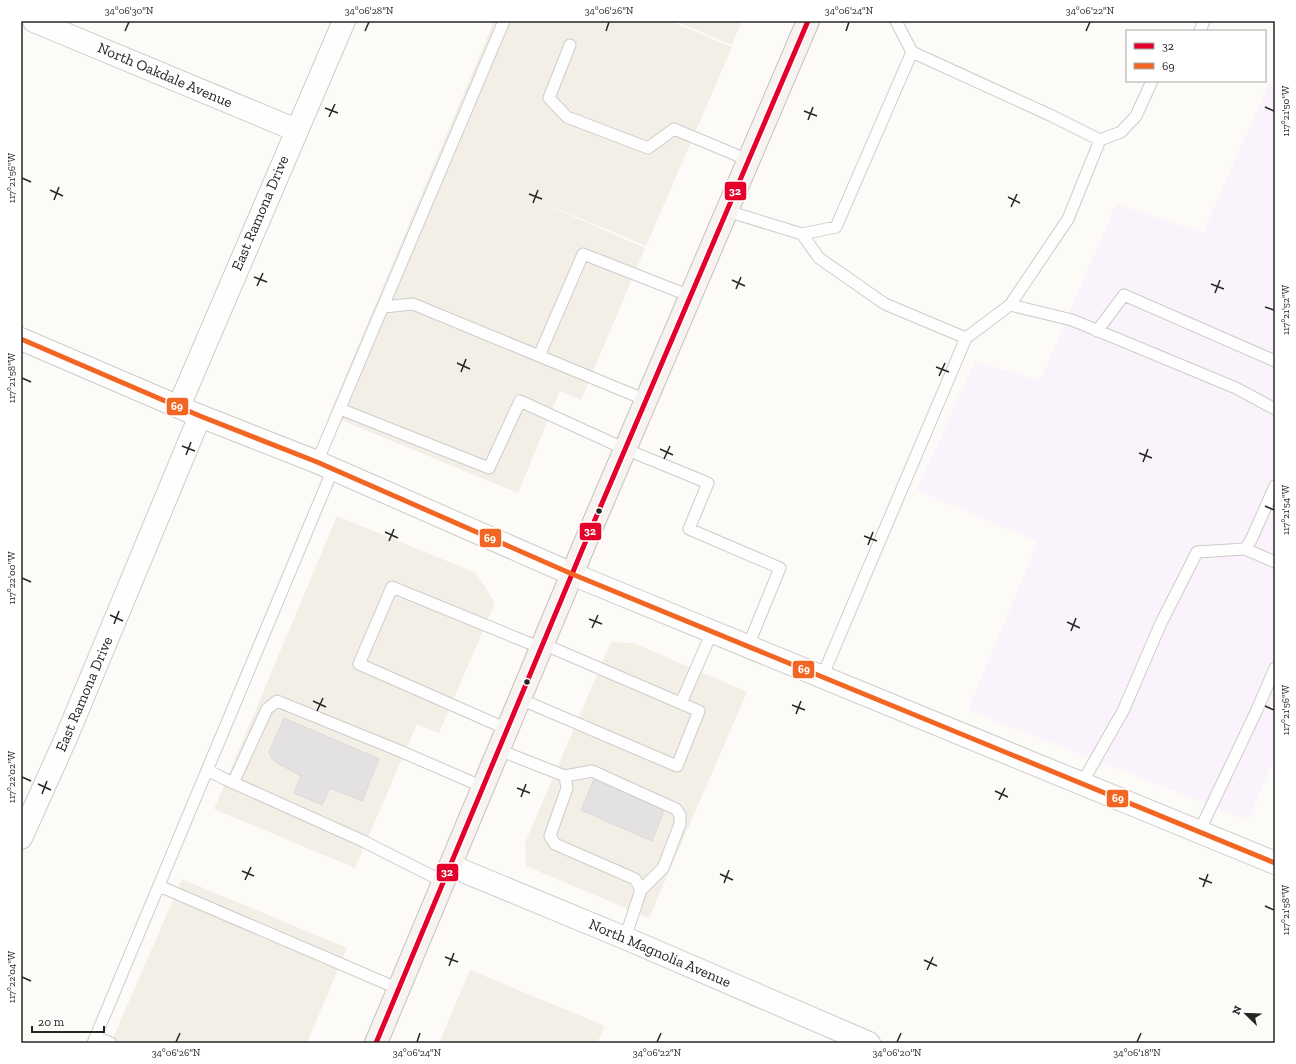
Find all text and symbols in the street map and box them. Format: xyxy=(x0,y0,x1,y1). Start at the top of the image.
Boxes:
text: 34°06'30"N xyxy=(105,5,154,17)
text: 34°06'28"N xyxy=(345,5,394,17)
text: 34°06'26"N xyxy=(585,5,634,17)
text: 34°06'24"N xyxy=(825,5,874,17)
text: 34°06'22"N xyxy=(1066,5,1115,17)
legend xyxy=(1126,30,1266,82)
street label: North Oakdale Avenue xyxy=(95,38,235,112)
text: 32 xyxy=(1162,39,1174,53)
text: 69 xyxy=(1162,59,1175,73)
text: 117°21'50"W xyxy=(1280,85,1292,136)
text: 117°21'56"W xyxy=(6,152,18,203)
street label: East Ramona Drive xyxy=(228,153,292,273)
line badge: 32 xyxy=(724,181,747,201)
text: 32 xyxy=(729,185,741,198)
text: 117°21'52"W xyxy=(1280,284,1292,335)
text: 117°21'58"W xyxy=(6,352,18,403)
line badge: 69 xyxy=(166,397,189,416)
text: 69 xyxy=(171,400,183,413)
text: 117°21'54"W xyxy=(1280,484,1292,535)
unlabelled marker xyxy=(594,506,604,516)
line badge: 32 xyxy=(579,522,602,541)
text: 32 xyxy=(584,525,596,538)
line badge: 69 xyxy=(479,528,502,548)
text: 69 xyxy=(484,532,496,545)
text: 117°22'00"W xyxy=(6,551,18,604)
street label: East Ramona Drive xyxy=(52,634,116,754)
line badge: 69 xyxy=(792,660,815,679)
text: 69 xyxy=(798,663,810,676)
unlabelled marker xyxy=(522,677,532,687)
text: 117°21'56"W xyxy=(1280,684,1292,735)
text: 117°22'02"W xyxy=(6,750,18,803)
line badge: 69 xyxy=(1106,789,1129,808)
text: 69 xyxy=(1112,792,1124,805)
line badge: 32 xyxy=(436,863,459,882)
text: 32 xyxy=(441,866,453,879)
text: 117°21'58"W xyxy=(1280,884,1292,935)
street label: North Magnolia Avenue xyxy=(586,915,734,991)
text: 117°22'04"W xyxy=(6,950,18,1003)
north arrow xyxy=(1226,994,1266,1034)
text: N xyxy=(1230,1003,1245,1017)
scale bar xyxy=(32,1008,104,1034)
text: 20 m xyxy=(38,1015,65,1029)
text: 34°06'26"N xyxy=(152,1047,201,1059)
text: 34°06'24"N xyxy=(393,1047,442,1059)
text: 34°06'22"N xyxy=(633,1047,682,1059)
text: 34°06'20"N xyxy=(872,1047,922,1059)
text: 34°06'18"N xyxy=(1113,1047,1161,1059)

